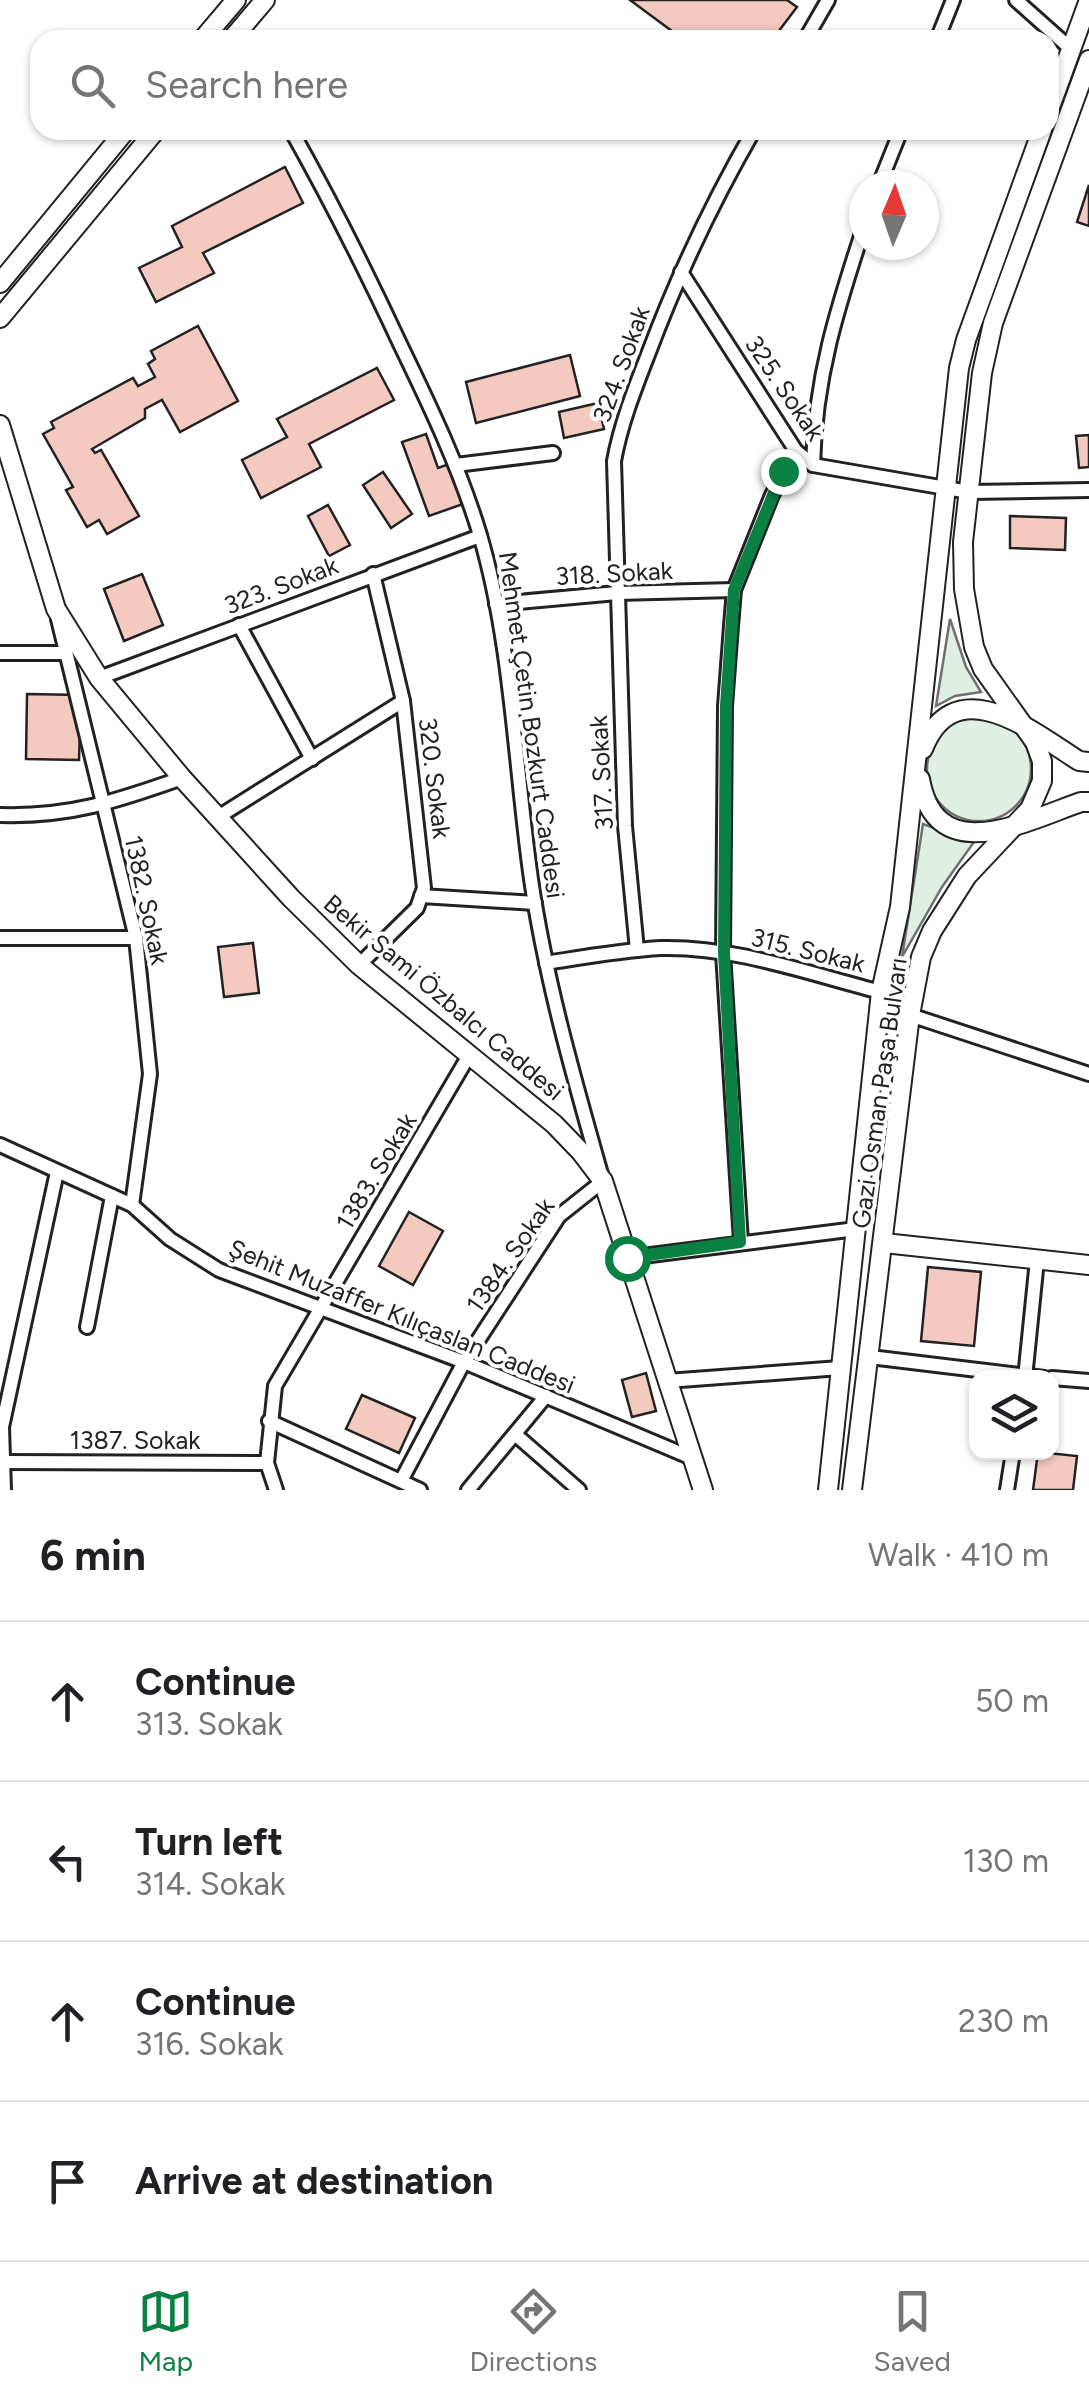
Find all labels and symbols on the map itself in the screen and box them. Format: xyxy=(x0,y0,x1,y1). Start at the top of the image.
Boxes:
north arrow xyxy=(849,170,939,260)
street label: 324. Sokak xyxy=(586,301,656,426)
street label: 325. Sokak xyxy=(739,330,831,447)
route end xyxy=(761,449,807,495)
street label: 323. Sokak xyxy=(220,549,343,620)
street label: Mehmet Çetin Bozkurt Caddesi xyxy=(493,550,571,900)
street label: 318. Sokak xyxy=(555,555,674,591)
street label: 317. Sokak xyxy=(583,714,619,831)
street label: 320. Sokak xyxy=(413,716,457,841)
street label: 1382. Sokak xyxy=(119,833,175,968)
street label: Bekir Sami Özbalcı Caddesi xyxy=(318,888,570,1106)
street label: 315. Sokak xyxy=(748,921,869,979)
street label: Gazi Osman Paşa Bulvarı xyxy=(845,956,913,1230)
street label: 1383. Sokak xyxy=(329,1106,423,1235)
street label: 1384. Sokak xyxy=(460,1191,561,1318)
street label: Şehit Muzaffer Kılıçaslan Caddesi xyxy=(224,1233,580,1399)
route start xyxy=(605,1236,651,1282)
street label: 1387. Sokak xyxy=(70,1425,201,1455)

